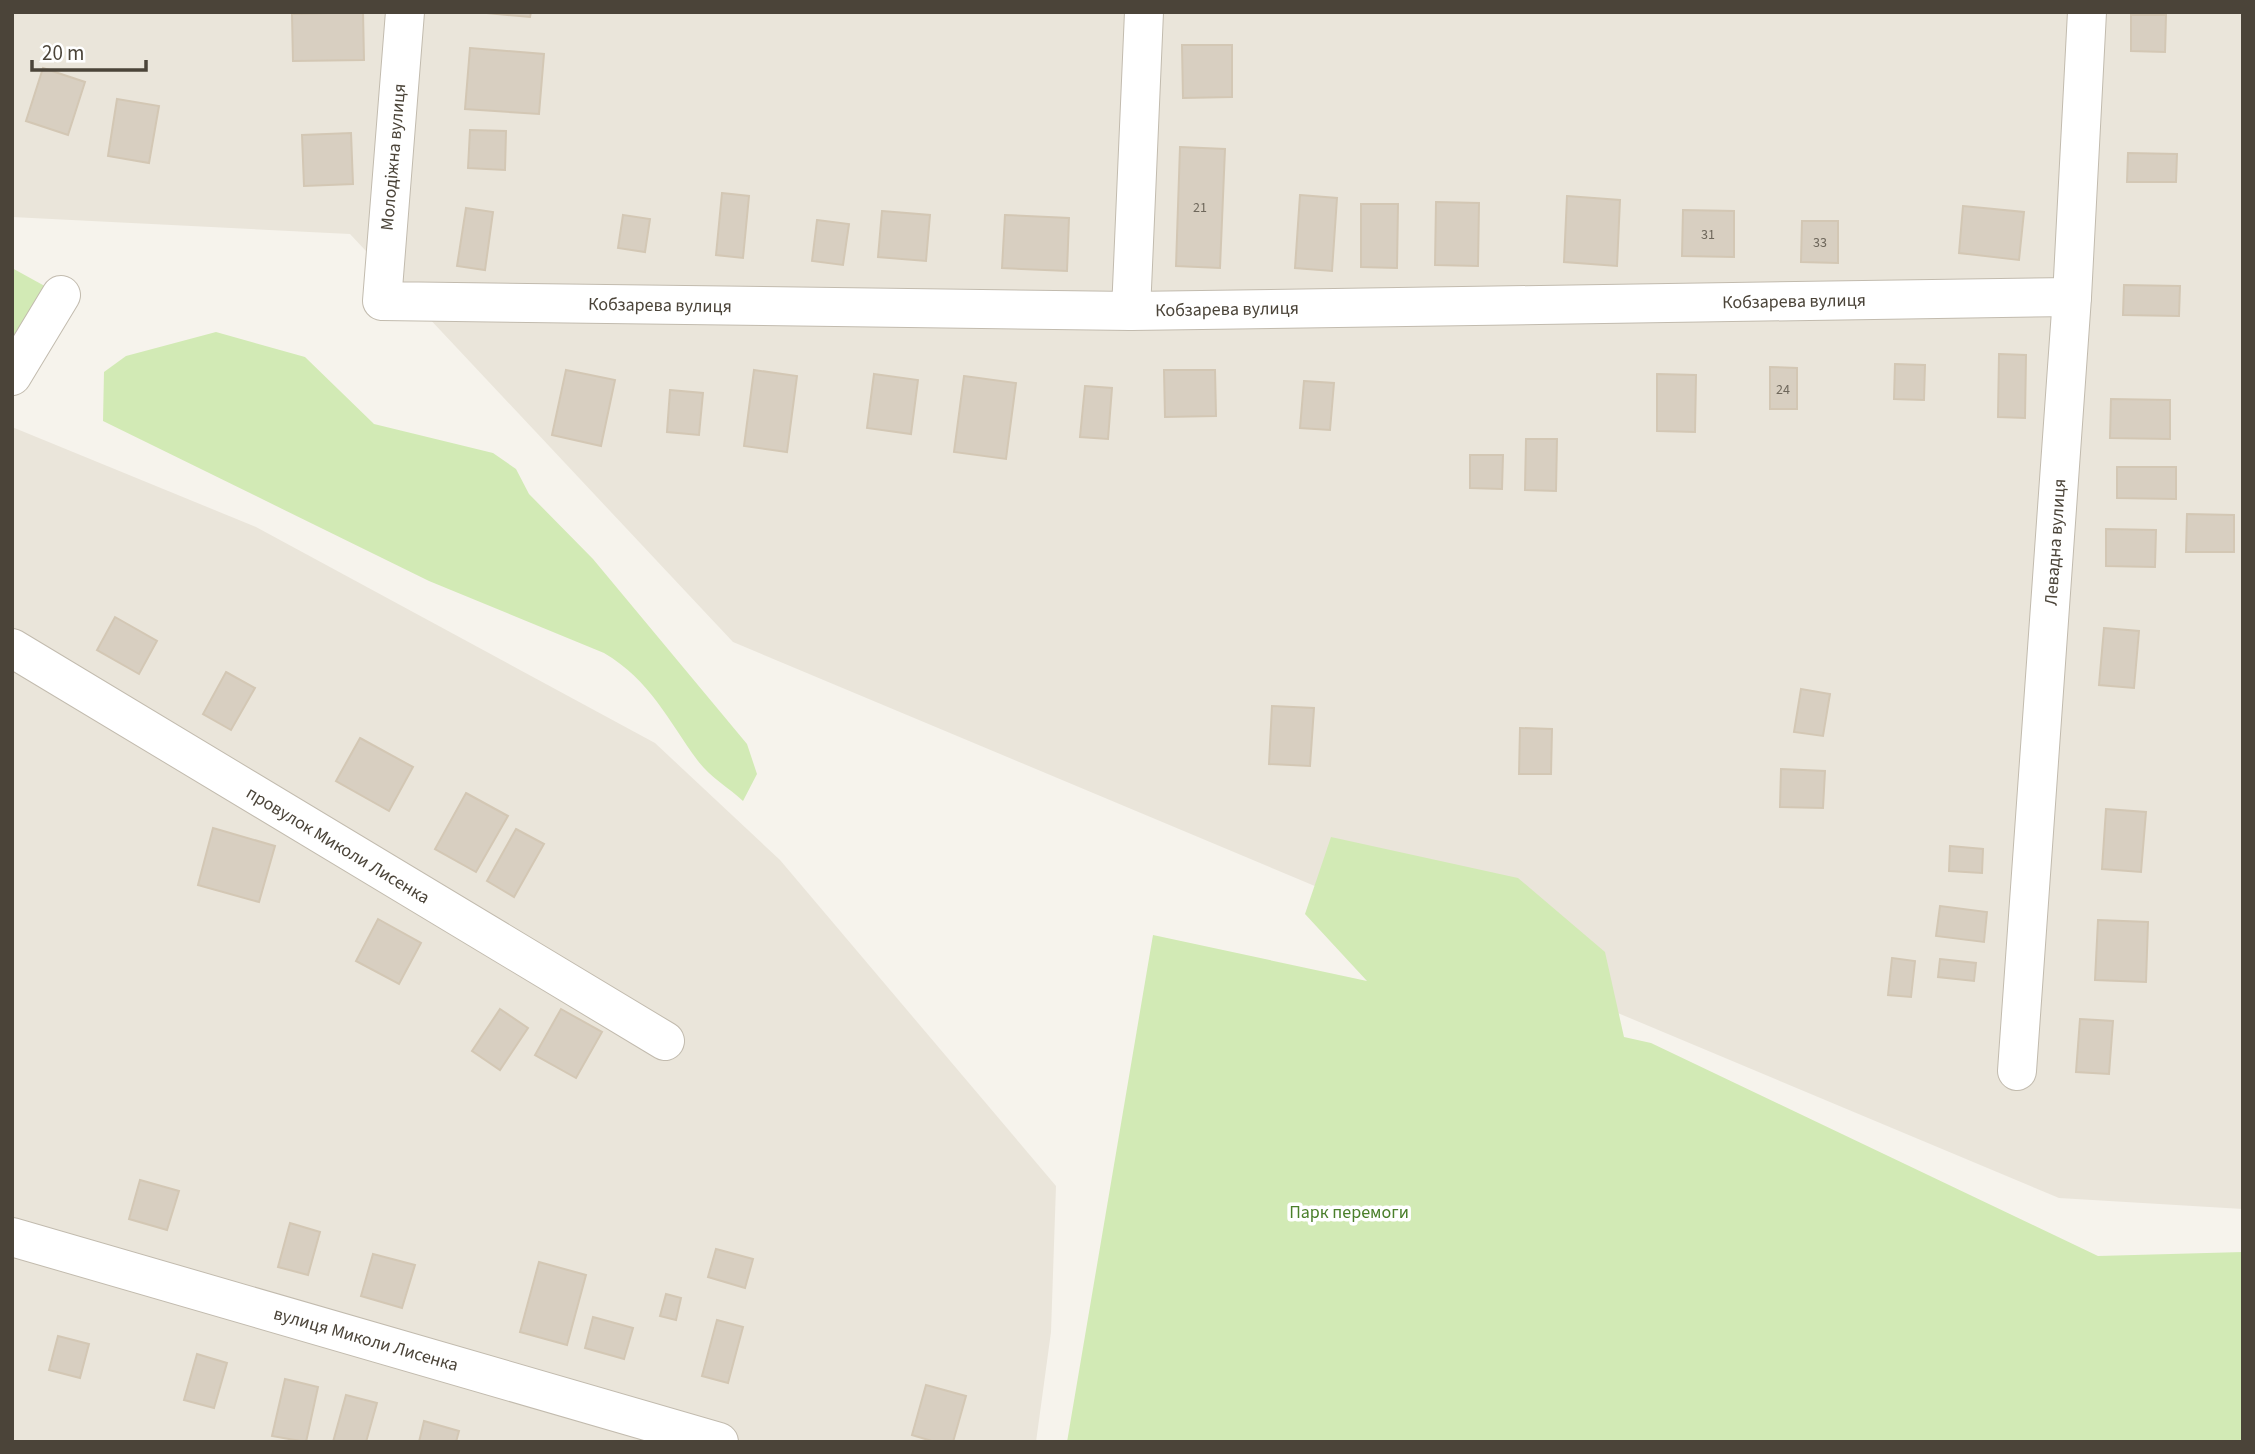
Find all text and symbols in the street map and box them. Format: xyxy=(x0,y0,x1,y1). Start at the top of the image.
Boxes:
scale bar xyxy=(32,28,145,72)
text: 20 m xyxy=(42,38,84,68)
street label: Молодіжна вулиця xyxy=(375,82,412,232)
house number: 21 xyxy=(1193,198,1207,218)
house number: 31 xyxy=(1701,225,1715,245)
house number: 33 xyxy=(1813,233,1827,253)
street label: Кобзарева вулиця xyxy=(1722,288,1866,315)
street label: Кобзарева вулиця xyxy=(588,292,732,319)
street label: Кобзарева вулиця xyxy=(1155,296,1299,323)
house number: 24 xyxy=(1776,380,1790,400)
street label: Левадна вулиця xyxy=(2039,478,2072,606)
street label: провулок Миколи Лисенка xyxy=(241,781,434,910)
park label: Парк перемоги xyxy=(1289,1200,1409,1225)
street label: вулиця Миколи Лисенка xyxy=(271,1301,461,1378)

